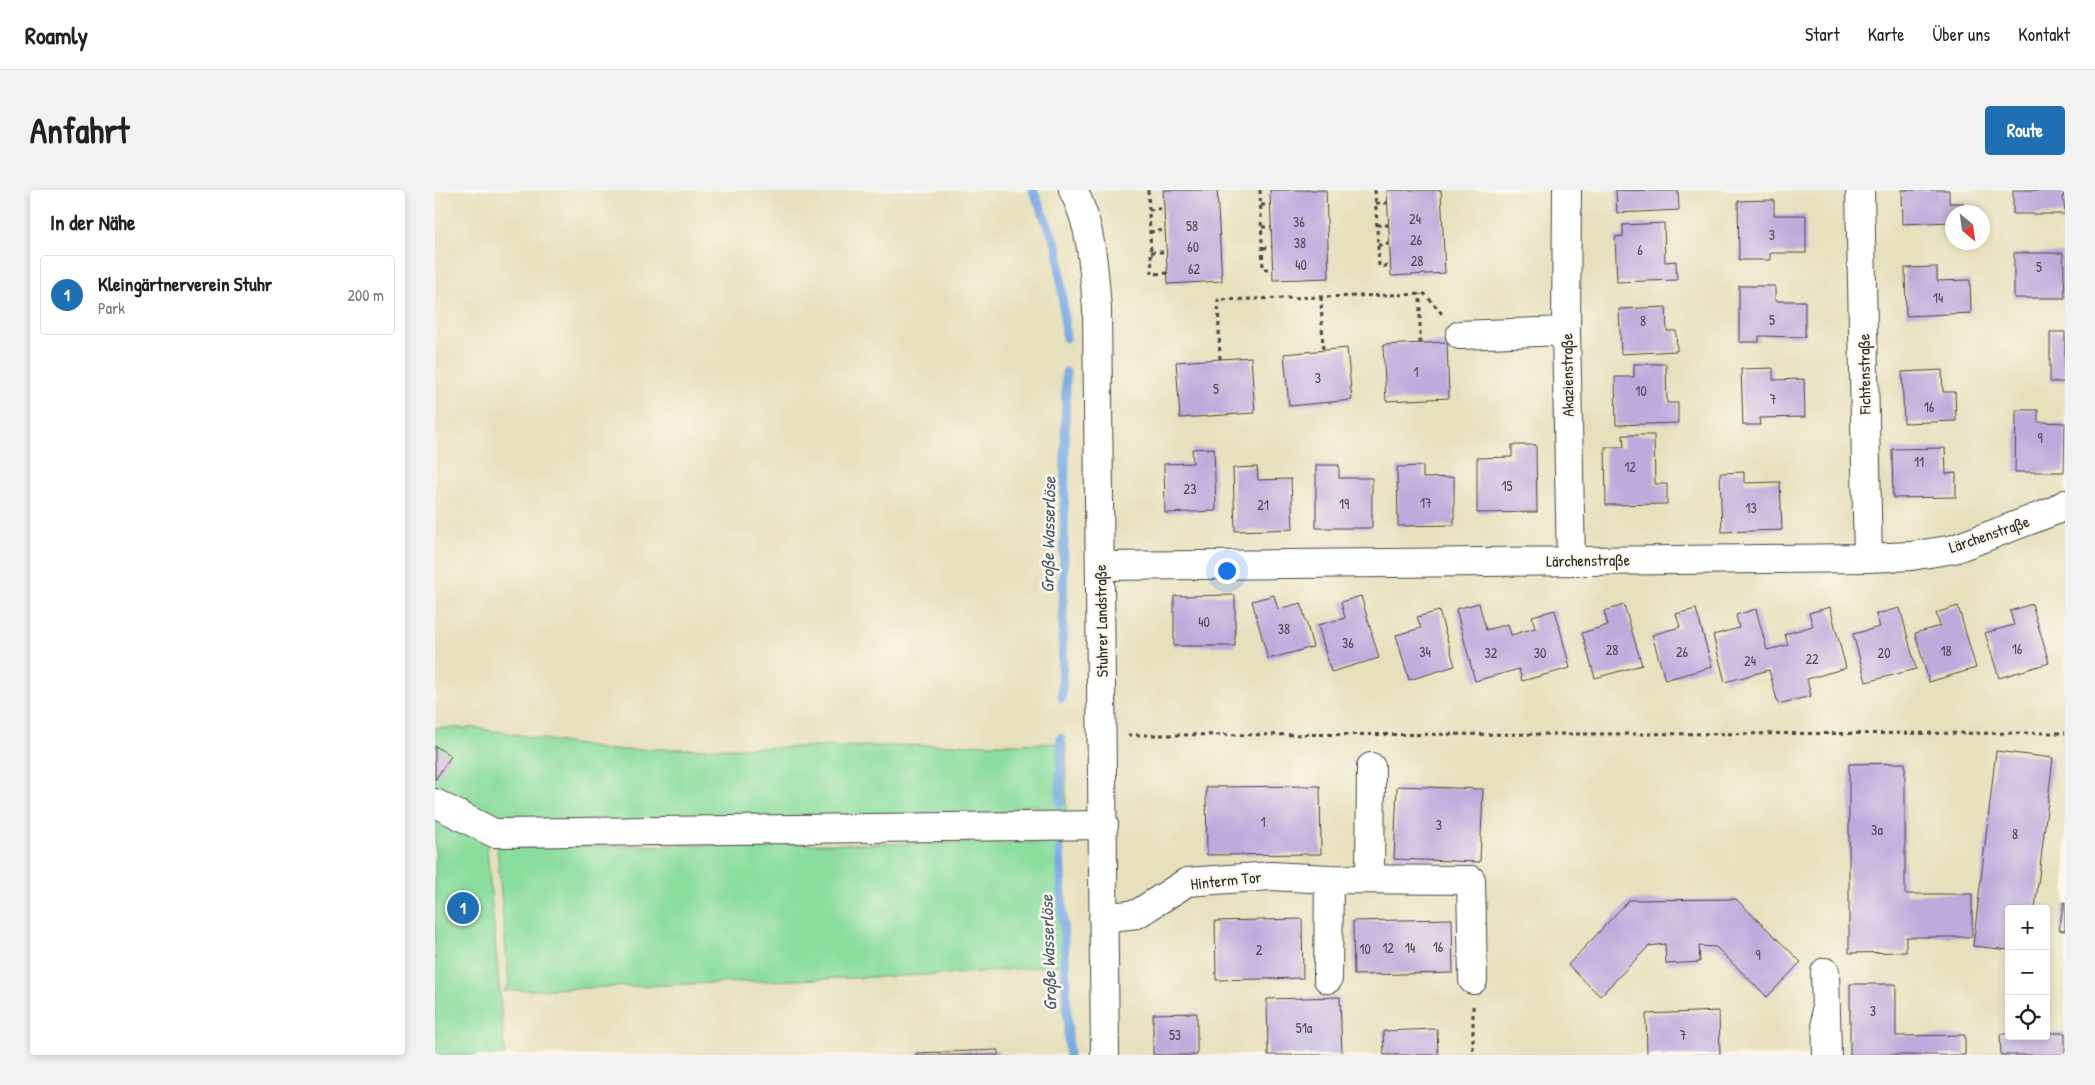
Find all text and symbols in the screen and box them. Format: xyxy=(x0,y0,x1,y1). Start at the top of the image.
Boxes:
text: Roamly xyxy=(25,19,88,51)
text: Start xyxy=(1805,22,1840,47)
text: Karte xyxy=(1868,22,1904,47)
text: Über uns xyxy=(1932,22,1990,47)
text: Kontakt xyxy=(2018,22,2070,47)
button: Route xyxy=(1985,106,2065,155)
text: Anfahrt xyxy=(30,107,129,154)
north arrow xyxy=(1945,205,1990,250)
text: In der Nähe xyxy=(50,208,135,237)
house number: 24 xyxy=(1409,209,1421,228)
house number: 36 xyxy=(1293,212,1305,231)
house number: 58 xyxy=(1186,216,1198,235)
house number: 3 xyxy=(1769,225,1775,244)
house number: 26 xyxy=(1410,230,1422,249)
house number: 38 xyxy=(1294,233,1306,252)
house number: 60 xyxy=(1187,237,1199,256)
house number: 6 xyxy=(1637,240,1643,259)
house number: 28 xyxy=(1411,251,1423,270)
house number: 40 xyxy=(1295,255,1307,274)
house number: 5 xyxy=(2036,257,2042,276)
house number: 62 xyxy=(1188,259,1201,278)
text: Kleingärtnerverein Stuhr xyxy=(98,271,272,297)
text: 1 xyxy=(64,284,70,306)
text: 200 m xyxy=(348,284,384,306)
house number: 14 xyxy=(1933,288,1943,307)
text: Park xyxy=(98,297,125,319)
house number: 5 xyxy=(1769,310,1775,329)
house number: 8 xyxy=(1640,311,1646,330)
street label: Akazienstraße xyxy=(1555,332,1579,417)
street label: Fichtenstraße xyxy=(1852,333,1876,415)
house number: 1 xyxy=(1413,362,1419,381)
house number: 3 xyxy=(1315,368,1321,387)
house number: 5 xyxy=(1213,379,1219,398)
house number: 10 xyxy=(1635,381,1647,400)
house number: 7 xyxy=(1770,389,1777,408)
house number: 16 xyxy=(1924,397,1935,416)
house number: 9 xyxy=(2037,428,2043,447)
house number: 11 xyxy=(1914,452,1924,471)
house number: 12 xyxy=(1624,457,1636,476)
water label: Große Wasserlöse xyxy=(1034,476,1062,593)
house number: 15 xyxy=(1501,476,1513,495)
house number: 23 xyxy=(1184,479,1196,498)
house number: 17 xyxy=(1420,493,1432,512)
house number: 19 xyxy=(1339,494,1349,513)
house number: 21 xyxy=(1257,495,1269,514)
house number: 13 xyxy=(1745,498,1757,517)
street label: Lärchenstraße xyxy=(1946,510,2033,558)
street label: Lärchenstraße xyxy=(1546,548,1631,572)
your location xyxy=(1214,558,1240,584)
street label: Stuhrer Landstraße xyxy=(1089,564,1113,678)
house number: 40 xyxy=(1198,612,1210,631)
house number: 38 xyxy=(1278,619,1290,638)
house number: 36 xyxy=(1342,633,1354,652)
house number: 16 xyxy=(2012,639,2023,658)
house number: 28 xyxy=(1606,640,1618,659)
house number: 18 xyxy=(1940,641,1952,660)
house number: 34 xyxy=(1419,642,1431,661)
house number: 26 xyxy=(1676,642,1688,661)
house number: 32 xyxy=(1485,643,1498,662)
house number: 30 xyxy=(1534,643,1546,662)
house number: 20 xyxy=(1878,643,1890,662)
house number: 22 xyxy=(1805,649,1819,668)
house number: 24 xyxy=(1744,651,1756,670)
house number: 1 xyxy=(1260,812,1266,831)
house number: 3 xyxy=(1436,815,1442,834)
house number: 3a xyxy=(1871,820,1883,839)
house number: 8 xyxy=(2012,824,2018,843)
street label: Hinterm Tor xyxy=(1190,865,1262,895)
pin: 1 xyxy=(447,889,479,927)
water label: Große Wasserlöse xyxy=(1033,894,1063,1011)
map controls xyxy=(2005,905,2050,1040)
button: + xyxy=(2005,905,2050,950)
house number: 16 xyxy=(1433,937,1444,956)
house number: 12 xyxy=(1382,938,1394,957)
house number: 14 xyxy=(1405,938,1415,957)
house number: 10 xyxy=(1359,939,1371,958)
house number: 2 xyxy=(1256,940,1263,959)
house number: 9 xyxy=(1755,945,1761,964)
button: − xyxy=(2005,950,2050,995)
button: locate xyxy=(2005,995,2050,1040)
house number: 3 xyxy=(1870,1001,1876,1020)
house number: 51a xyxy=(1296,1018,1313,1037)
house number: 53 xyxy=(1169,1025,1181,1044)
house number: 7 xyxy=(1680,1025,1687,1044)

